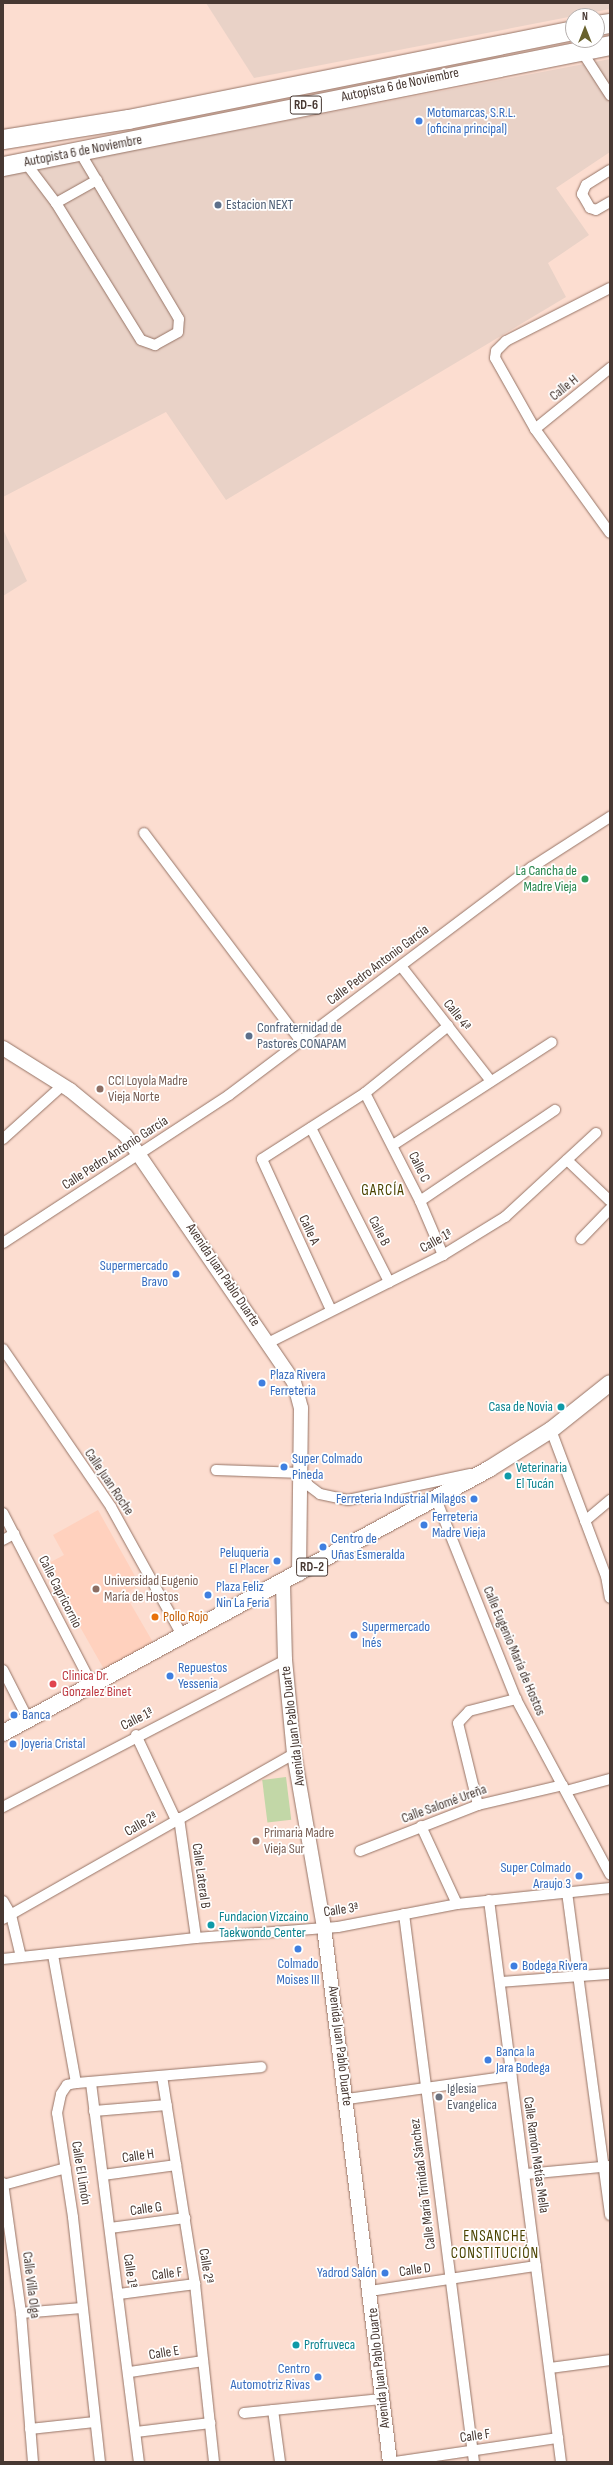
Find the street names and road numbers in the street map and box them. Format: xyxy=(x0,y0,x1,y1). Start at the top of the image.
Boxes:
street label: Autopista 6 de Noviembre xyxy=(340,64,460,106)
road number: RD-6 xyxy=(289,94,323,116)
street label: Autopista 6 de Noviembre xyxy=(23,131,143,171)
street label: Calle H xyxy=(546,371,582,405)
street label: Calle Pedro Antonio García xyxy=(324,921,432,1009)
street label: Calle 4ª xyxy=(440,996,474,1034)
street label: Calle Pedro Antonio García xyxy=(59,1113,171,1193)
street label: Calle C xyxy=(404,1149,434,1185)
street label: Calle A xyxy=(295,1212,323,1248)
street label: Calle B xyxy=(364,1213,394,1249)
street label: Avenida Juan Pablo Duarte xyxy=(182,1220,264,1330)
street label: Calle 1ª xyxy=(417,1225,455,1257)
street label: Calle Juan Roche xyxy=(81,1446,137,1518)
street label: Calle Capricornio xyxy=(35,1553,85,1631)
road number: RD-2 xyxy=(296,1556,328,1578)
street label: Calle Eugenio María de Hostos xyxy=(479,1584,549,1718)
street label: Avenida Juan Pablo Duarte xyxy=(277,1665,309,1787)
street label: Calle 1ª xyxy=(118,1704,156,1734)
street label: Calle Salomé Ureña xyxy=(399,1781,489,1827)
street label: Calle 2ª xyxy=(122,1808,160,1840)
street label: Calle Lateral B xyxy=(188,1842,214,1910)
street label: Calle 3ª xyxy=(322,1899,360,1921)
street label: Avenida Juan Pablo Duarte xyxy=(324,1985,356,2107)
street label: Calle Ramón Matías Mella xyxy=(520,2096,552,2214)
street label: Calle María Trinidad Sánchez xyxy=(407,2118,439,2250)
street label: Calle El Limón xyxy=(68,2140,94,2206)
street label: Calle H xyxy=(121,2145,155,2167)
street label: Calle G xyxy=(129,2198,163,2220)
street label: Calle 2ª xyxy=(195,2247,217,2285)
street label: Calle Villa Olga xyxy=(19,2251,43,2319)
street label: Calle 1ª xyxy=(119,2253,141,2289)
street label: Calle D xyxy=(398,2259,432,2281)
street label: Calle F xyxy=(151,2264,183,2284)
street label: Avenida Juan Pablo Duarte xyxy=(364,2307,394,2429)
street label: Calle E xyxy=(147,2342,181,2364)
street label: Calle F xyxy=(459,2426,491,2446)

